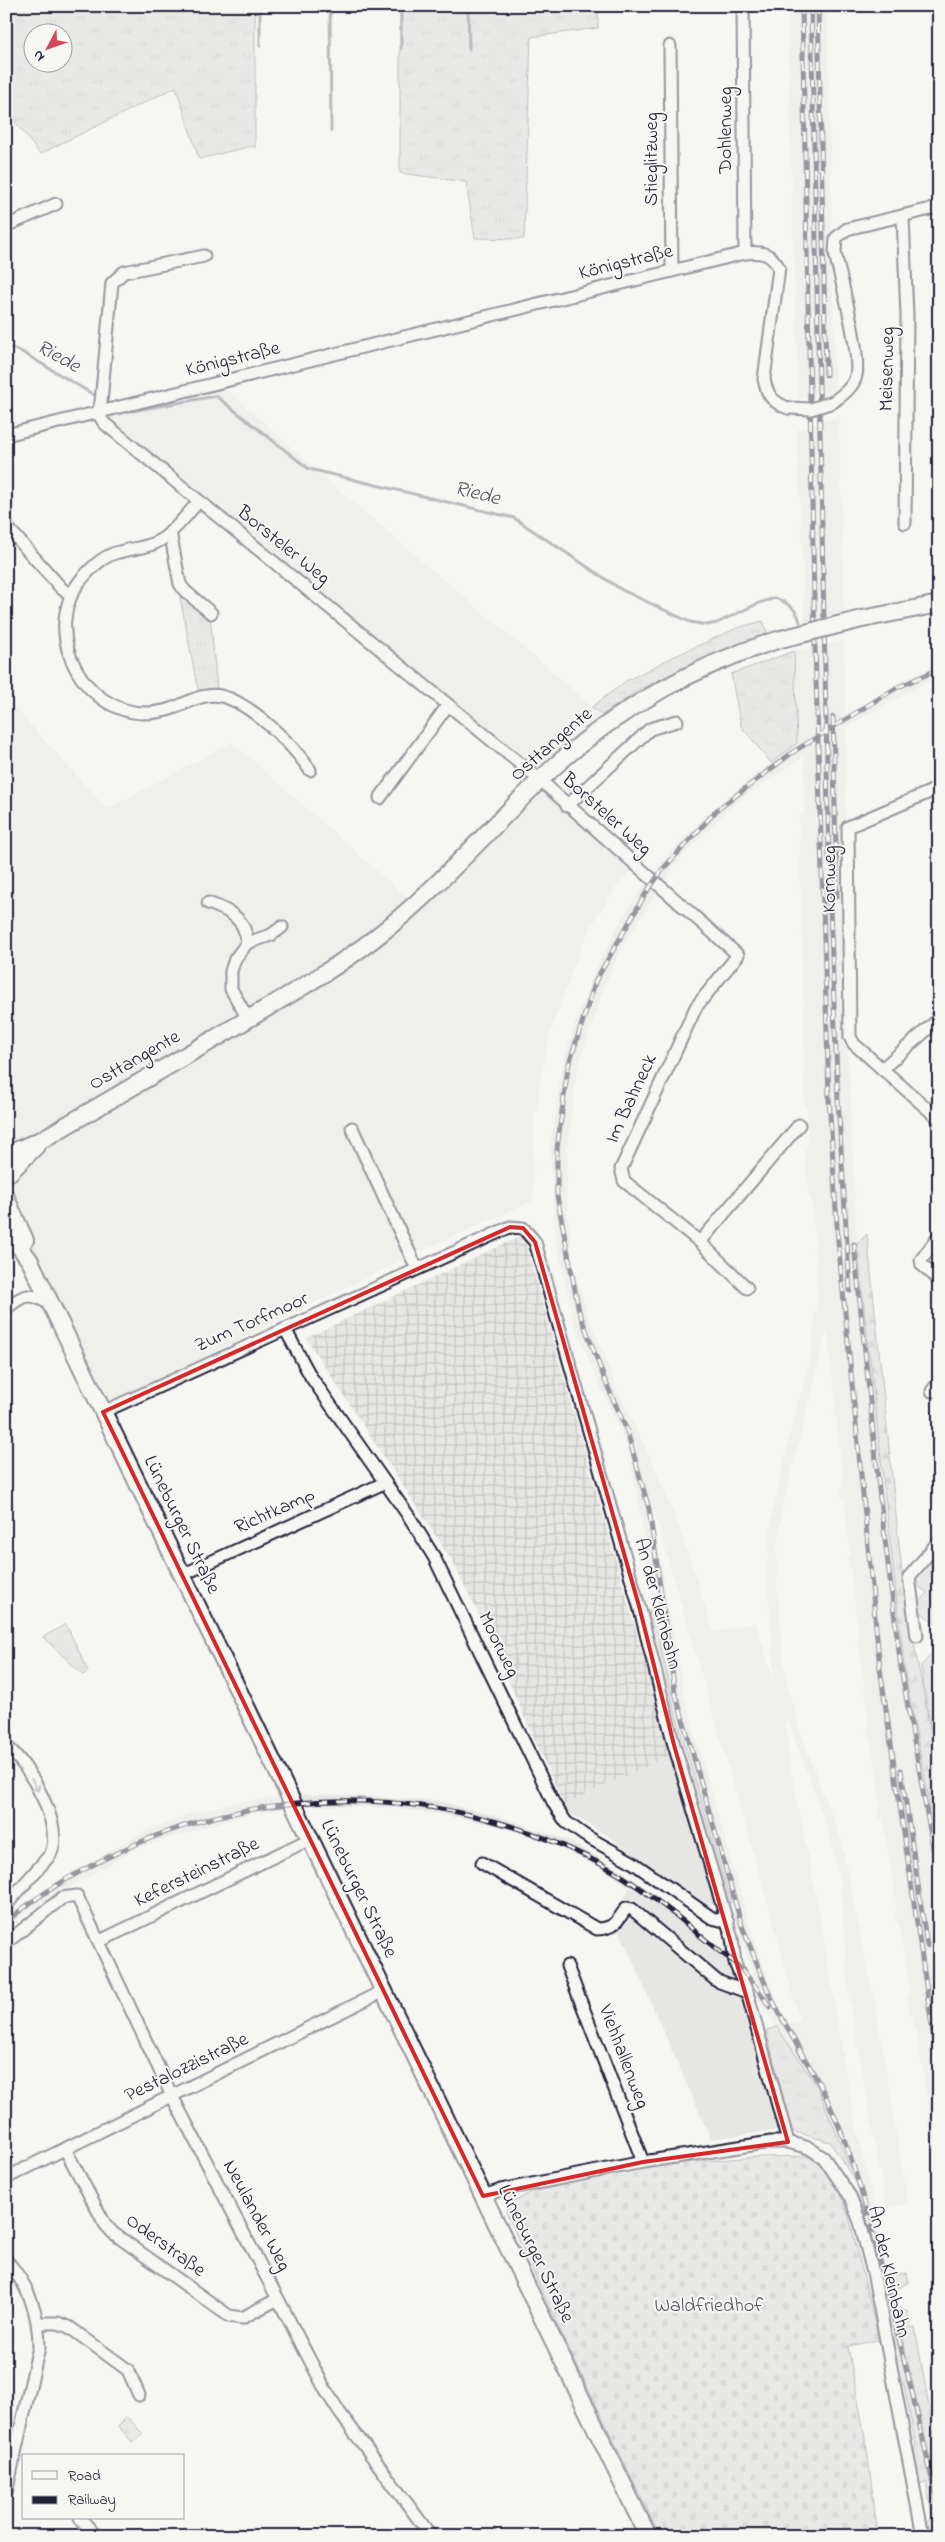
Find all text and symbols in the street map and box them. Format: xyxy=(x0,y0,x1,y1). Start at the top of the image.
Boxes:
north arrow xyxy=(22,22,72,72)
text: N xyxy=(28,45,50,66)
street label: Dohlenweg xyxy=(712,86,742,175)
street label: Stieglitzweg xyxy=(638,112,668,206)
street label: Königstraße xyxy=(576,237,676,290)
street label: Meisenweg xyxy=(873,326,904,412)
water label: Riede xyxy=(31,333,87,382)
street label: Königstraße xyxy=(183,334,283,387)
water label: Riede xyxy=(451,474,504,515)
street label: Borsteler Weg xyxy=(229,499,336,594)
street label: Osttangente xyxy=(504,701,600,790)
street label: Borsteler Weg xyxy=(553,766,658,864)
street label: Kornweg xyxy=(816,845,846,913)
street label: Osttangente xyxy=(84,1023,186,1100)
street label: Im Bahneck xyxy=(599,1049,665,1148)
street label: Zum Torfmoor xyxy=(190,1285,314,1361)
street label: Lüneburger Straße xyxy=(134,1451,227,1600)
street label: Richtkamp xyxy=(230,1481,320,1543)
street label: An der Kleinbahn xyxy=(626,1535,688,1673)
street label: Moorweg xyxy=(469,1607,526,1683)
one-way arrow xyxy=(31,1777,41,1792)
street label: Lüneburger Straße xyxy=(311,1815,404,1964)
street label: Kefersteinstraße xyxy=(130,1830,264,1916)
street label: Viehhallenweg xyxy=(589,2000,656,2114)
street label: Pestalozzistraße xyxy=(120,2025,254,2111)
street label: Neulander Weg xyxy=(214,2155,298,2277)
street label: Lüneburger Straße xyxy=(488,2180,581,2329)
street label: An der Kleinbahn xyxy=(859,2203,917,2341)
street label: Oderstraße xyxy=(119,2207,211,2285)
park label: Waldfriedhof xyxy=(655,2292,764,2321)
legend xyxy=(22,2454,185,2520)
text: Road xyxy=(68,2465,101,2487)
text: Railway xyxy=(68,2489,116,2512)

